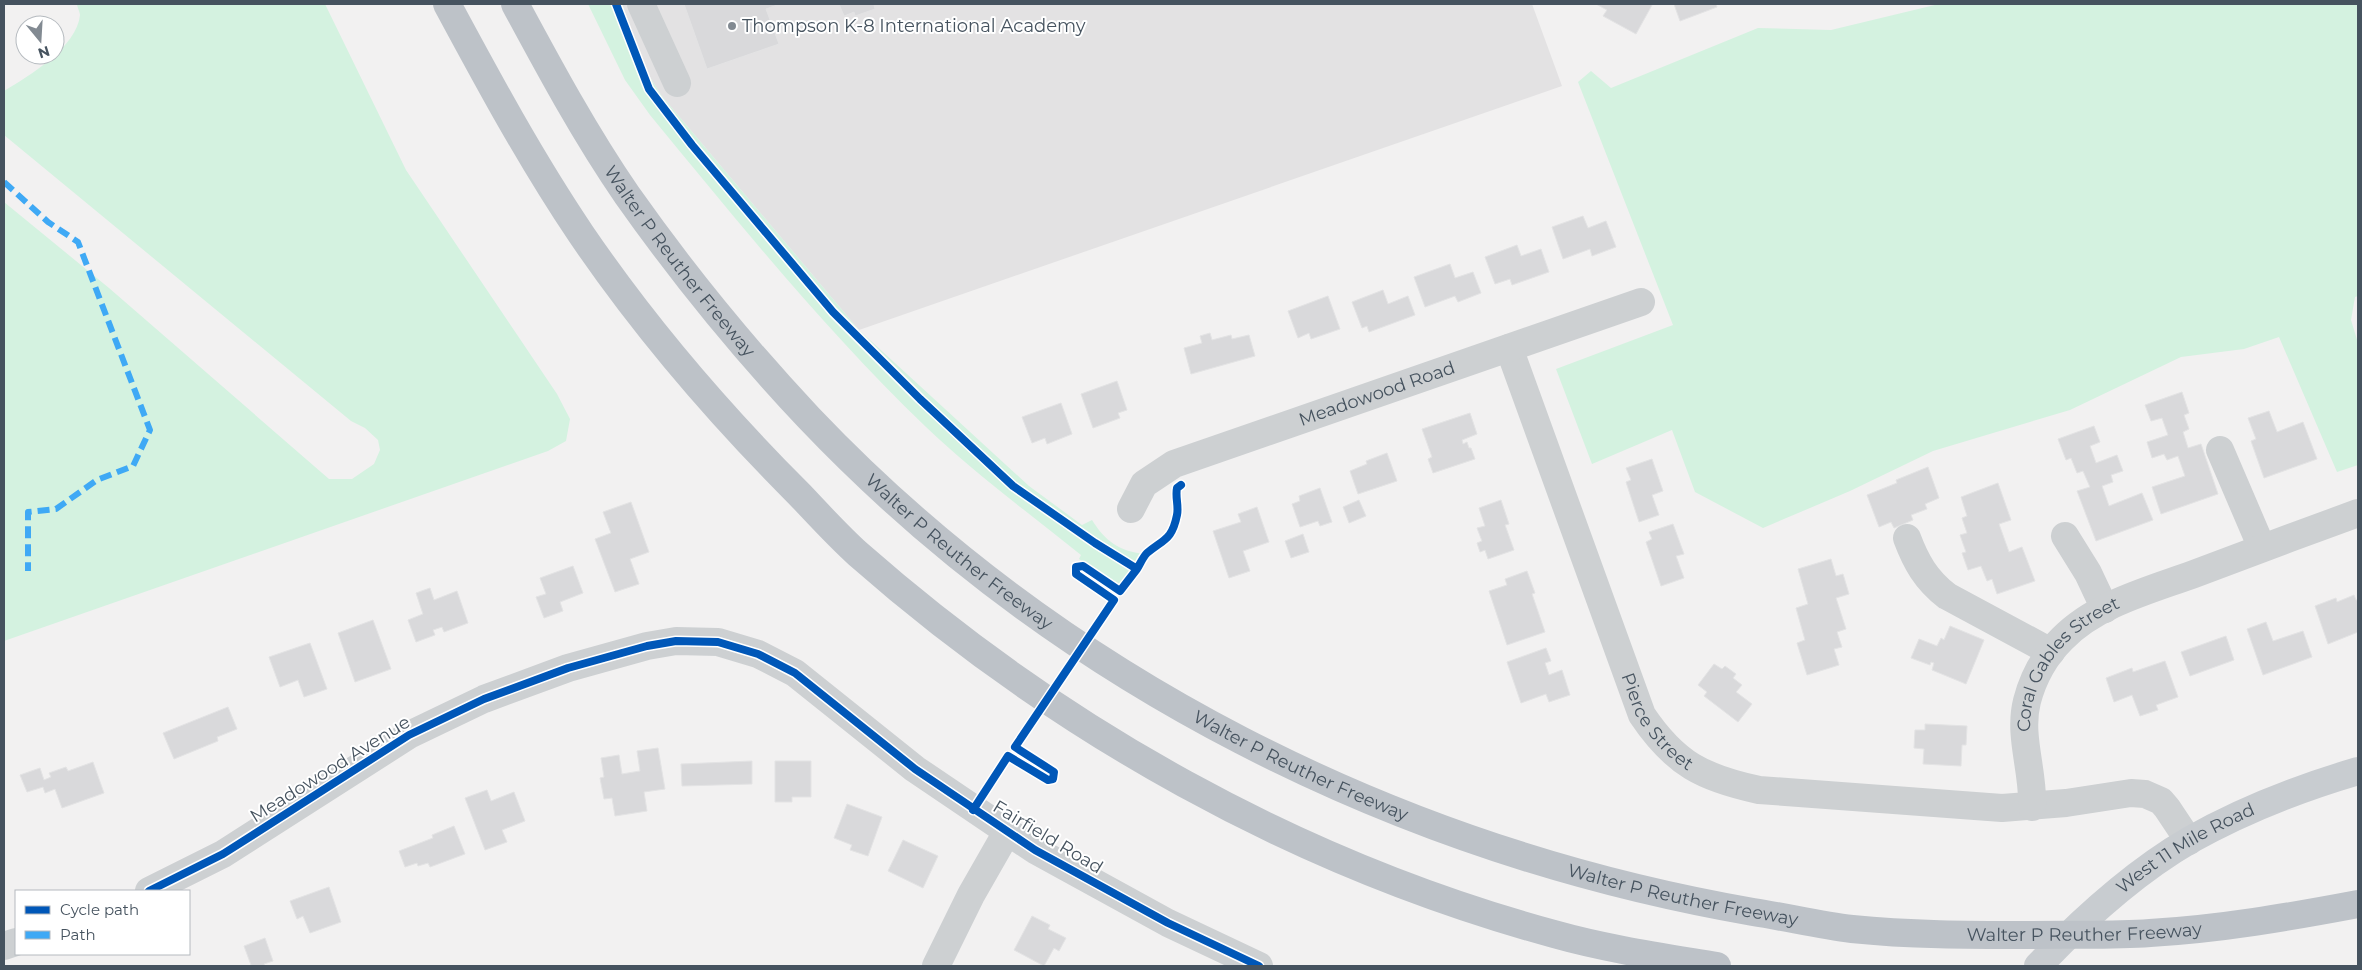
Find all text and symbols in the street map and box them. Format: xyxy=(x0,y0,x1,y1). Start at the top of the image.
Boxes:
north arrow xyxy=(15,15,65,65)
place label: Thompson K-8 International Academy xyxy=(742,15,1086,37)
marker: Thompson K-8 International Academy xyxy=(726,20,738,32)
text: N xyxy=(36,42,52,63)
street label: Walter P Reuther Freeway xyxy=(599,161,760,362)
street label: Meadowood Road xyxy=(1296,356,1458,431)
street label: Walter P Reuther Freeway xyxy=(861,469,1057,635)
street label: Coral Gables Street xyxy=(2013,592,2123,732)
street label: Pierce Street xyxy=(1617,670,1697,775)
street label: Walter P Reuther Freeway xyxy=(1189,706,1412,826)
street label: Meadowood Avenue xyxy=(246,711,414,827)
street label: Fairfield Road xyxy=(989,795,1107,879)
street label: West 11 Mile Road xyxy=(2112,798,2258,899)
street label: Walter P Reuther Freeway xyxy=(1565,859,1800,931)
legend xyxy=(15,890,190,955)
text: Cycle path xyxy=(60,900,139,919)
street label: Walter P Reuther Freeway xyxy=(1966,918,2203,946)
text: Path xyxy=(60,925,96,944)

